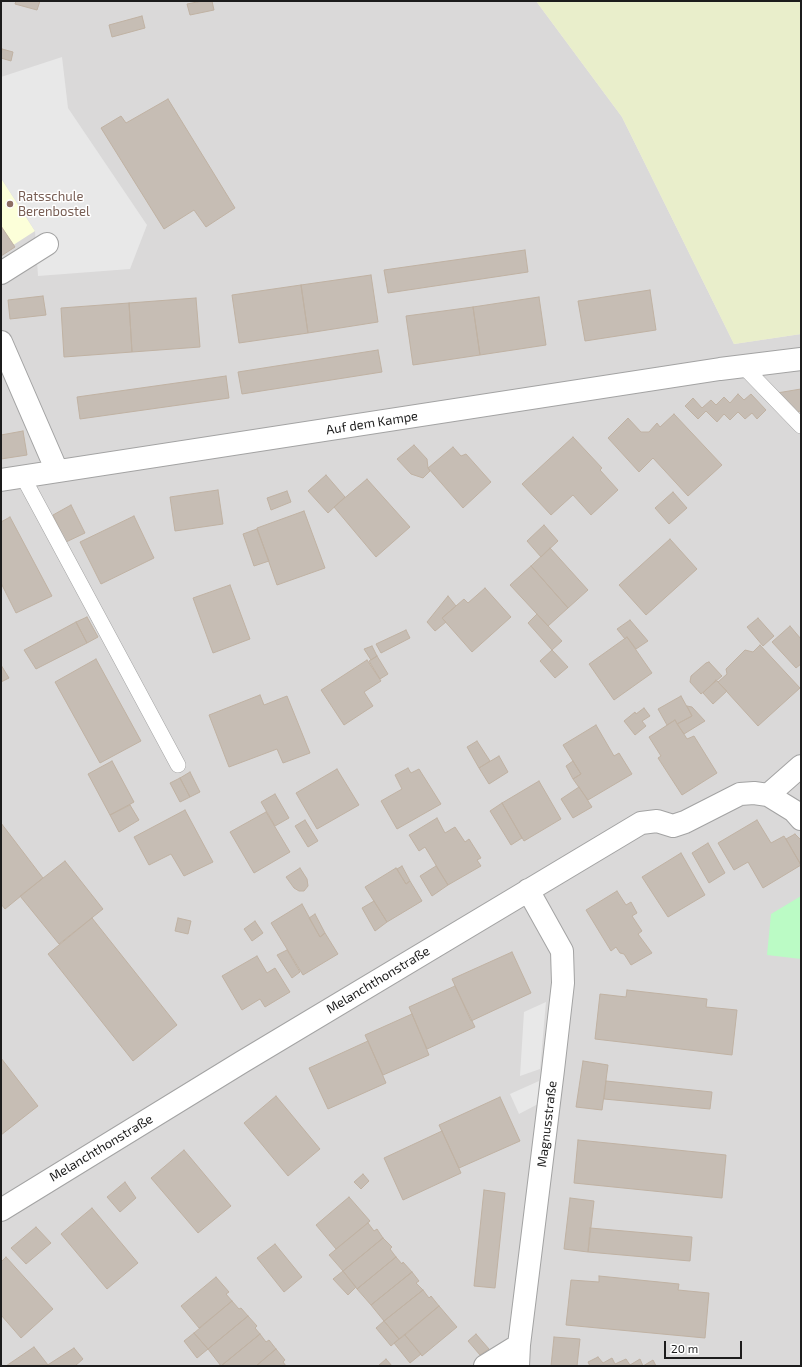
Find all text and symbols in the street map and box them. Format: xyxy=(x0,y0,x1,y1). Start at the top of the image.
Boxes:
place label: Ratsschule Berenbostel xyxy=(18,189,90,220)
marker: Ratsschule Berenbostel xyxy=(5,199,15,209)
street label: Auf dem Kampe xyxy=(325,408,419,438)
street label: Melanchthonstraße xyxy=(323,943,433,1017)
street label: Magnusstraße xyxy=(534,1080,560,1168)
street label: Melanchthonstraße xyxy=(46,1111,156,1185)
scale bar xyxy=(666,1333,744,1359)
text: 20 m xyxy=(671,1341,698,1355)

